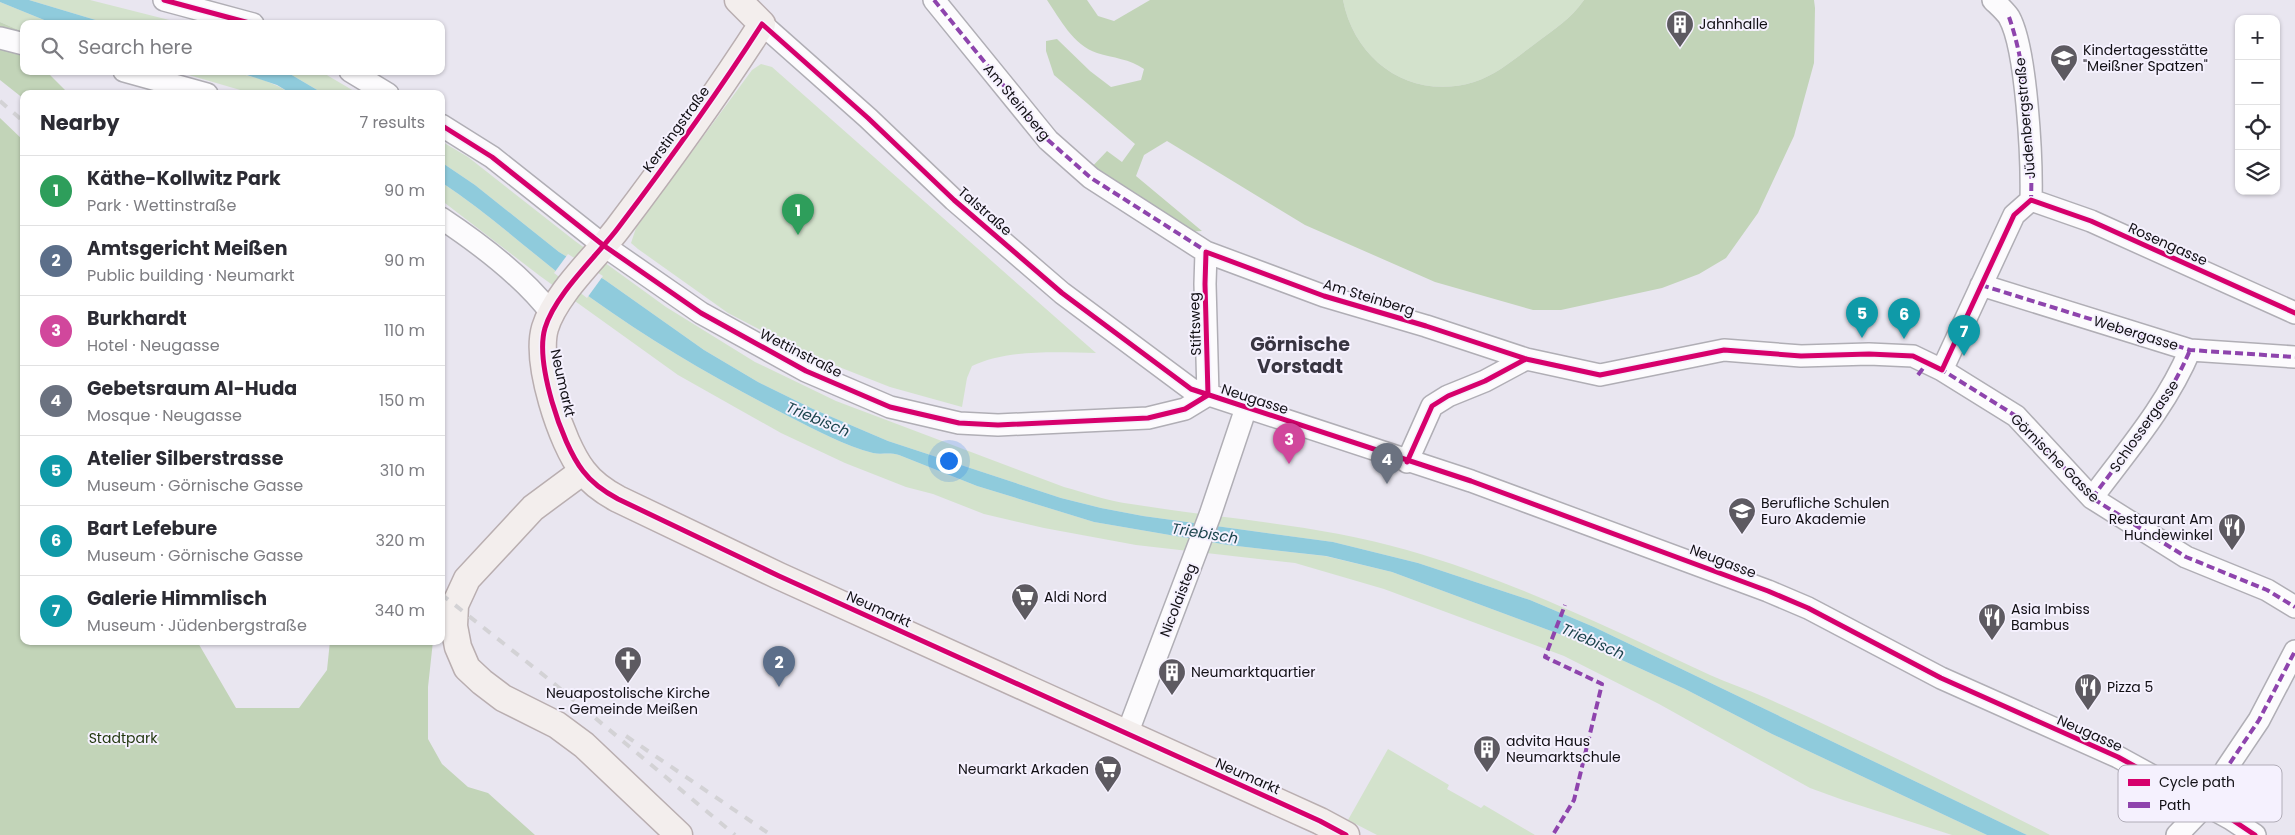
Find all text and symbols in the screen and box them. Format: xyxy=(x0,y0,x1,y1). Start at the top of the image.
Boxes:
building icon: Jahnhalle xyxy=(1665,9,1695,48)
place label: Jahnhalle xyxy=(1699,14,1768,34)
map controls xyxy=(2235,15,2280,195)
button: + xyxy=(2235,15,2280,60)
search box xyxy=(20,20,445,75)
icon: search xyxy=(38,34,66,62)
text: Search here xyxy=(78,34,192,61)
place label: Kindertagesstätte "Meißner Spatzen" xyxy=(2083,40,2208,76)
school or university icon: Kindertagesstätte "Meißner Spatzen" xyxy=(2049,43,2079,82)
street label: Jüdenbergstraße xyxy=(2010,56,2040,179)
street label: Am Steinberg xyxy=(979,59,1055,145)
button: − xyxy=(2235,60,2280,105)
street label: Kerstingstraße xyxy=(638,82,714,176)
button: locate xyxy=(2235,105,2280,150)
text: Nearby xyxy=(40,108,120,137)
text: 7 results xyxy=(359,111,425,134)
button: layers xyxy=(2235,150,2280,195)
text: Käthe-Kollwitz Park xyxy=(87,165,281,192)
text: 1 xyxy=(53,179,59,202)
text: 90 m xyxy=(384,179,425,202)
street label: Talstraße xyxy=(954,182,1017,240)
text: Park · Wettinstraße xyxy=(87,194,236,217)
pin: 1 xyxy=(782,194,814,235)
street label: Rosengasse xyxy=(2125,218,2211,270)
text: Amtsgericht Meißen xyxy=(87,235,288,262)
text: 2 xyxy=(51,249,61,272)
text: 90 m xyxy=(384,249,425,272)
text: Public building · Neumarkt xyxy=(87,264,295,287)
street label: Am Steinberg xyxy=(1321,274,1417,320)
street label: Stiftsweg xyxy=(1184,292,1206,356)
pin: 5 xyxy=(1846,297,1878,338)
pin: 6 xyxy=(1888,298,1920,339)
text: Burkhardt xyxy=(87,305,187,332)
street label: Webergasse xyxy=(2091,311,2181,356)
pin: 7 xyxy=(1948,315,1980,356)
text: 3 xyxy=(51,319,61,342)
text: 110 m xyxy=(384,319,425,342)
street label: Wettinstraße xyxy=(756,324,846,383)
district label: Görnische Vorstadt xyxy=(1250,331,1350,380)
text: Hotel · Neugasse xyxy=(87,334,220,357)
street label: Neumarkt xyxy=(546,347,580,419)
text: Gebetsraum Al-Huda xyxy=(87,375,297,402)
street label: Schlossergasse xyxy=(2105,375,2184,476)
street label: Neugasse xyxy=(1219,379,1292,419)
text: 4 xyxy=(51,389,61,412)
text: 150 m xyxy=(379,389,425,412)
water label: Triebisch xyxy=(783,396,853,442)
text: Mosque · Neugasse xyxy=(87,404,242,427)
street label: Görnische Gasse xyxy=(2006,409,2104,507)
pin: 3 xyxy=(1273,423,1305,464)
pin: 4 xyxy=(1371,443,1403,484)
text: Atelier Silberstrasse xyxy=(87,445,283,472)
your location xyxy=(936,448,962,474)
text: 5 xyxy=(51,459,61,482)
text: 310 m xyxy=(380,459,425,482)
text: Museum · Görnische Gasse xyxy=(87,474,303,497)
place label: Berufliche Schulen Euro Akademie xyxy=(1761,493,1890,529)
school or university icon: Berufliche Schulen Euro Akademie xyxy=(1727,496,1757,535)
place label: Restaurant Am Hundewinkel xyxy=(2109,509,2213,545)
restaurant icon: Restaurant Am Hundewinkel xyxy=(2217,512,2247,551)
text: Bart Lefebure xyxy=(87,515,217,542)
water label: Triebisch xyxy=(1170,517,1240,549)
text: 6 xyxy=(51,529,61,552)
text: 320 m xyxy=(376,529,425,552)
street label: Neugasse xyxy=(1687,539,1759,583)
text: Museum · Görnische Gasse xyxy=(87,544,303,567)
street label: Nicolaisteg xyxy=(1155,560,1201,640)
supermarket icon: Aldi Nord xyxy=(1010,582,1040,621)
text: Galerie Himmlisch xyxy=(87,585,267,612)
street label: Neumarkt xyxy=(843,586,915,632)
place label: Aldi Nord xyxy=(1044,587,1107,607)
text: 7 xyxy=(52,599,60,622)
text: 340 m xyxy=(375,599,425,622)
place label: Asia Imbiss Bambus xyxy=(2011,599,2090,635)
restaurant icon: Asia Imbiss Bambus xyxy=(1977,602,2007,641)
text: Museum · Jüdenbergstraße xyxy=(87,614,307,637)
water label: Triebisch xyxy=(1558,618,1628,664)
church icon: Neuapostolische Kirche - Gemeinde Meißen xyxy=(613,645,643,684)
pin: 2 xyxy=(763,646,795,687)
building icon: Neumarktquartier xyxy=(1157,657,1187,696)
place label: Neumarktquartier xyxy=(1191,662,1315,682)
restaurant icon: Pizza 5 xyxy=(2073,672,2103,711)
place label: Pizza 5 xyxy=(2107,677,2153,697)
place label: Neuapostolische Kirche - Gemeinde Meißen xyxy=(546,683,710,719)
street label: Neugasse xyxy=(2054,710,2126,756)
park label: Stadtpark xyxy=(89,728,158,748)
place label: advita Haus Neumarktschule xyxy=(1506,731,1621,767)
building icon: advita Haus Neumarktschule xyxy=(1472,734,1502,773)
street label: Neumarkt xyxy=(1212,753,1284,799)
supermarket icon: Neumarkt Arkaden xyxy=(1093,754,1123,793)
place label: Neumarkt Arkaden xyxy=(958,759,1089,779)
legend xyxy=(2118,765,2282,822)
text: Cycle path xyxy=(2159,772,2235,792)
text: Path xyxy=(2159,795,2191,815)

